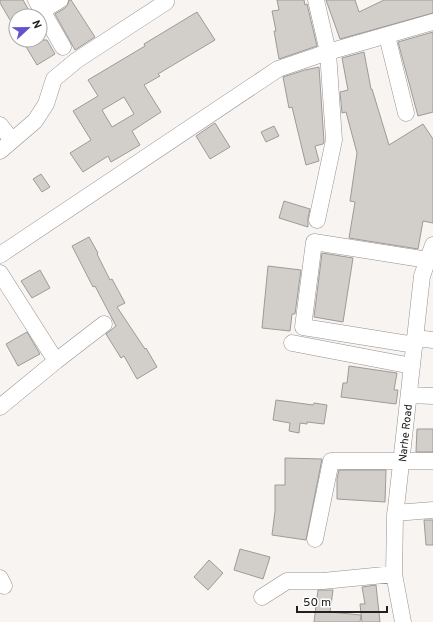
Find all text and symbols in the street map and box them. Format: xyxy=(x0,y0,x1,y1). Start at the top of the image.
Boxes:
north arrow xyxy=(8,8,48,48)
text: N xyxy=(28,18,44,31)
street label: Narhe Road xyxy=(396,404,416,463)
scale bar xyxy=(297,588,387,614)
text: 50 m xyxy=(303,595,331,611)

